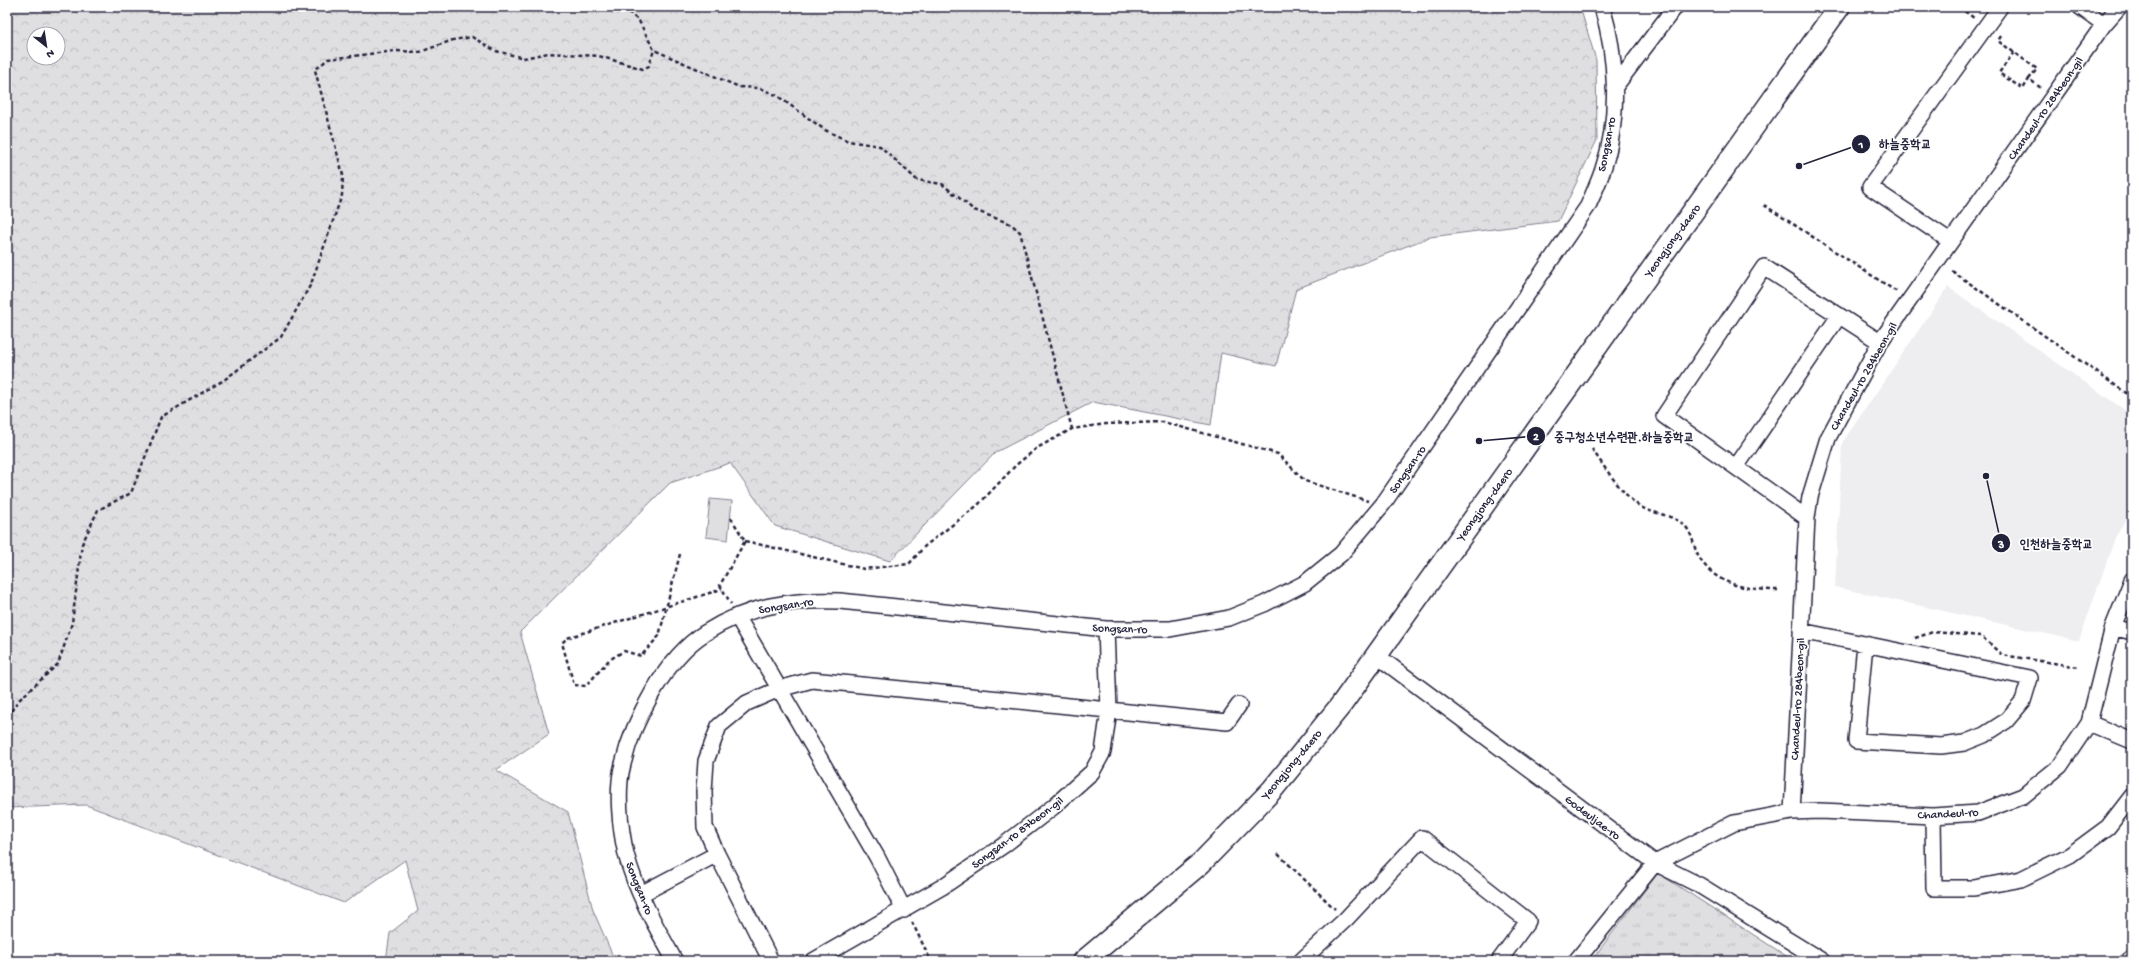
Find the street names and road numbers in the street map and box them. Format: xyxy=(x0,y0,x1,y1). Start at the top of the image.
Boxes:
street label: Chandeul-ro 284beon-gil xyxy=(2006,55,2088,163)
street label: Songsan-ro xyxy=(1596,116,1620,173)
street label: Yeongjong-daero xyxy=(1642,202,1705,281)
street label: Chandeul-ro 284beon-gil xyxy=(1828,320,1902,433)
street label: Songsan-ro xyxy=(1387,443,1430,497)
street label: Yeongjong-daero xyxy=(1454,466,1517,545)
street label: Songsan-ro xyxy=(758,596,815,618)
street label: Songsan-ro xyxy=(1092,622,1148,638)
street label: Chandeul-ro 284beon-gil xyxy=(1789,637,1809,761)
street label: Yeongjong-daero xyxy=(1259,727,1326,804)
street label: Godeuljae-ro xyxy=(1561,793,1622,844)
street label: Songsan-ro 87beon-gil xyxy=(970,794,1067,873)
street label: Chandeul-ro xyxy=(1917,806,1979,824)
street label: Songsan-ro xyxy=(621,860,655,917)

